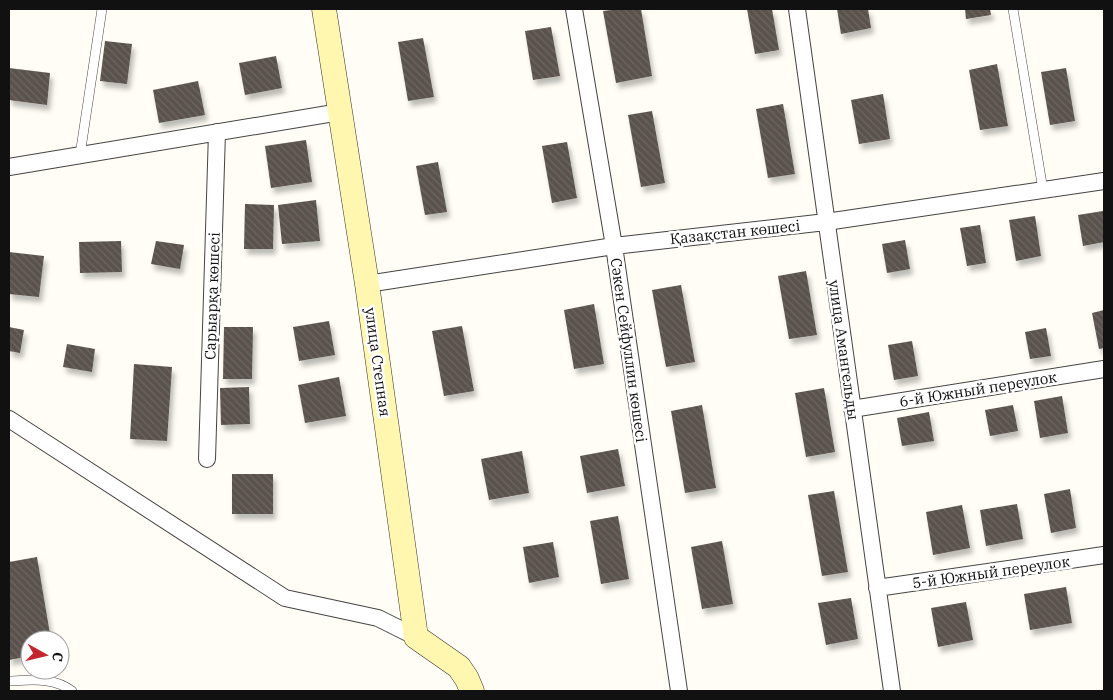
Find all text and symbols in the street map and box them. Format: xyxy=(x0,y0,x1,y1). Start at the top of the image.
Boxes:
street label: Қазақстан көшесі xyxy=(669,216,801,248)
street label: Сарыарқа көшесі xyxy=(200,232,224,360)
street label: Сәкен Сейфуллин көшесі xyxy=(607,257,651,444)
street label: улица Амангельды xyxy=(825,279,863,421)
street label: улица Степная xyxy=(361,306,395,418)
street label: 6-й Южный переулок xyxy=(898,367,1058,411)
street label: 5-й Южный переулок xyxy=(911,551,1071,592)
north arrow xyxy=(20,630,70,680)
text: С xyxy=(48,651,67,663)

